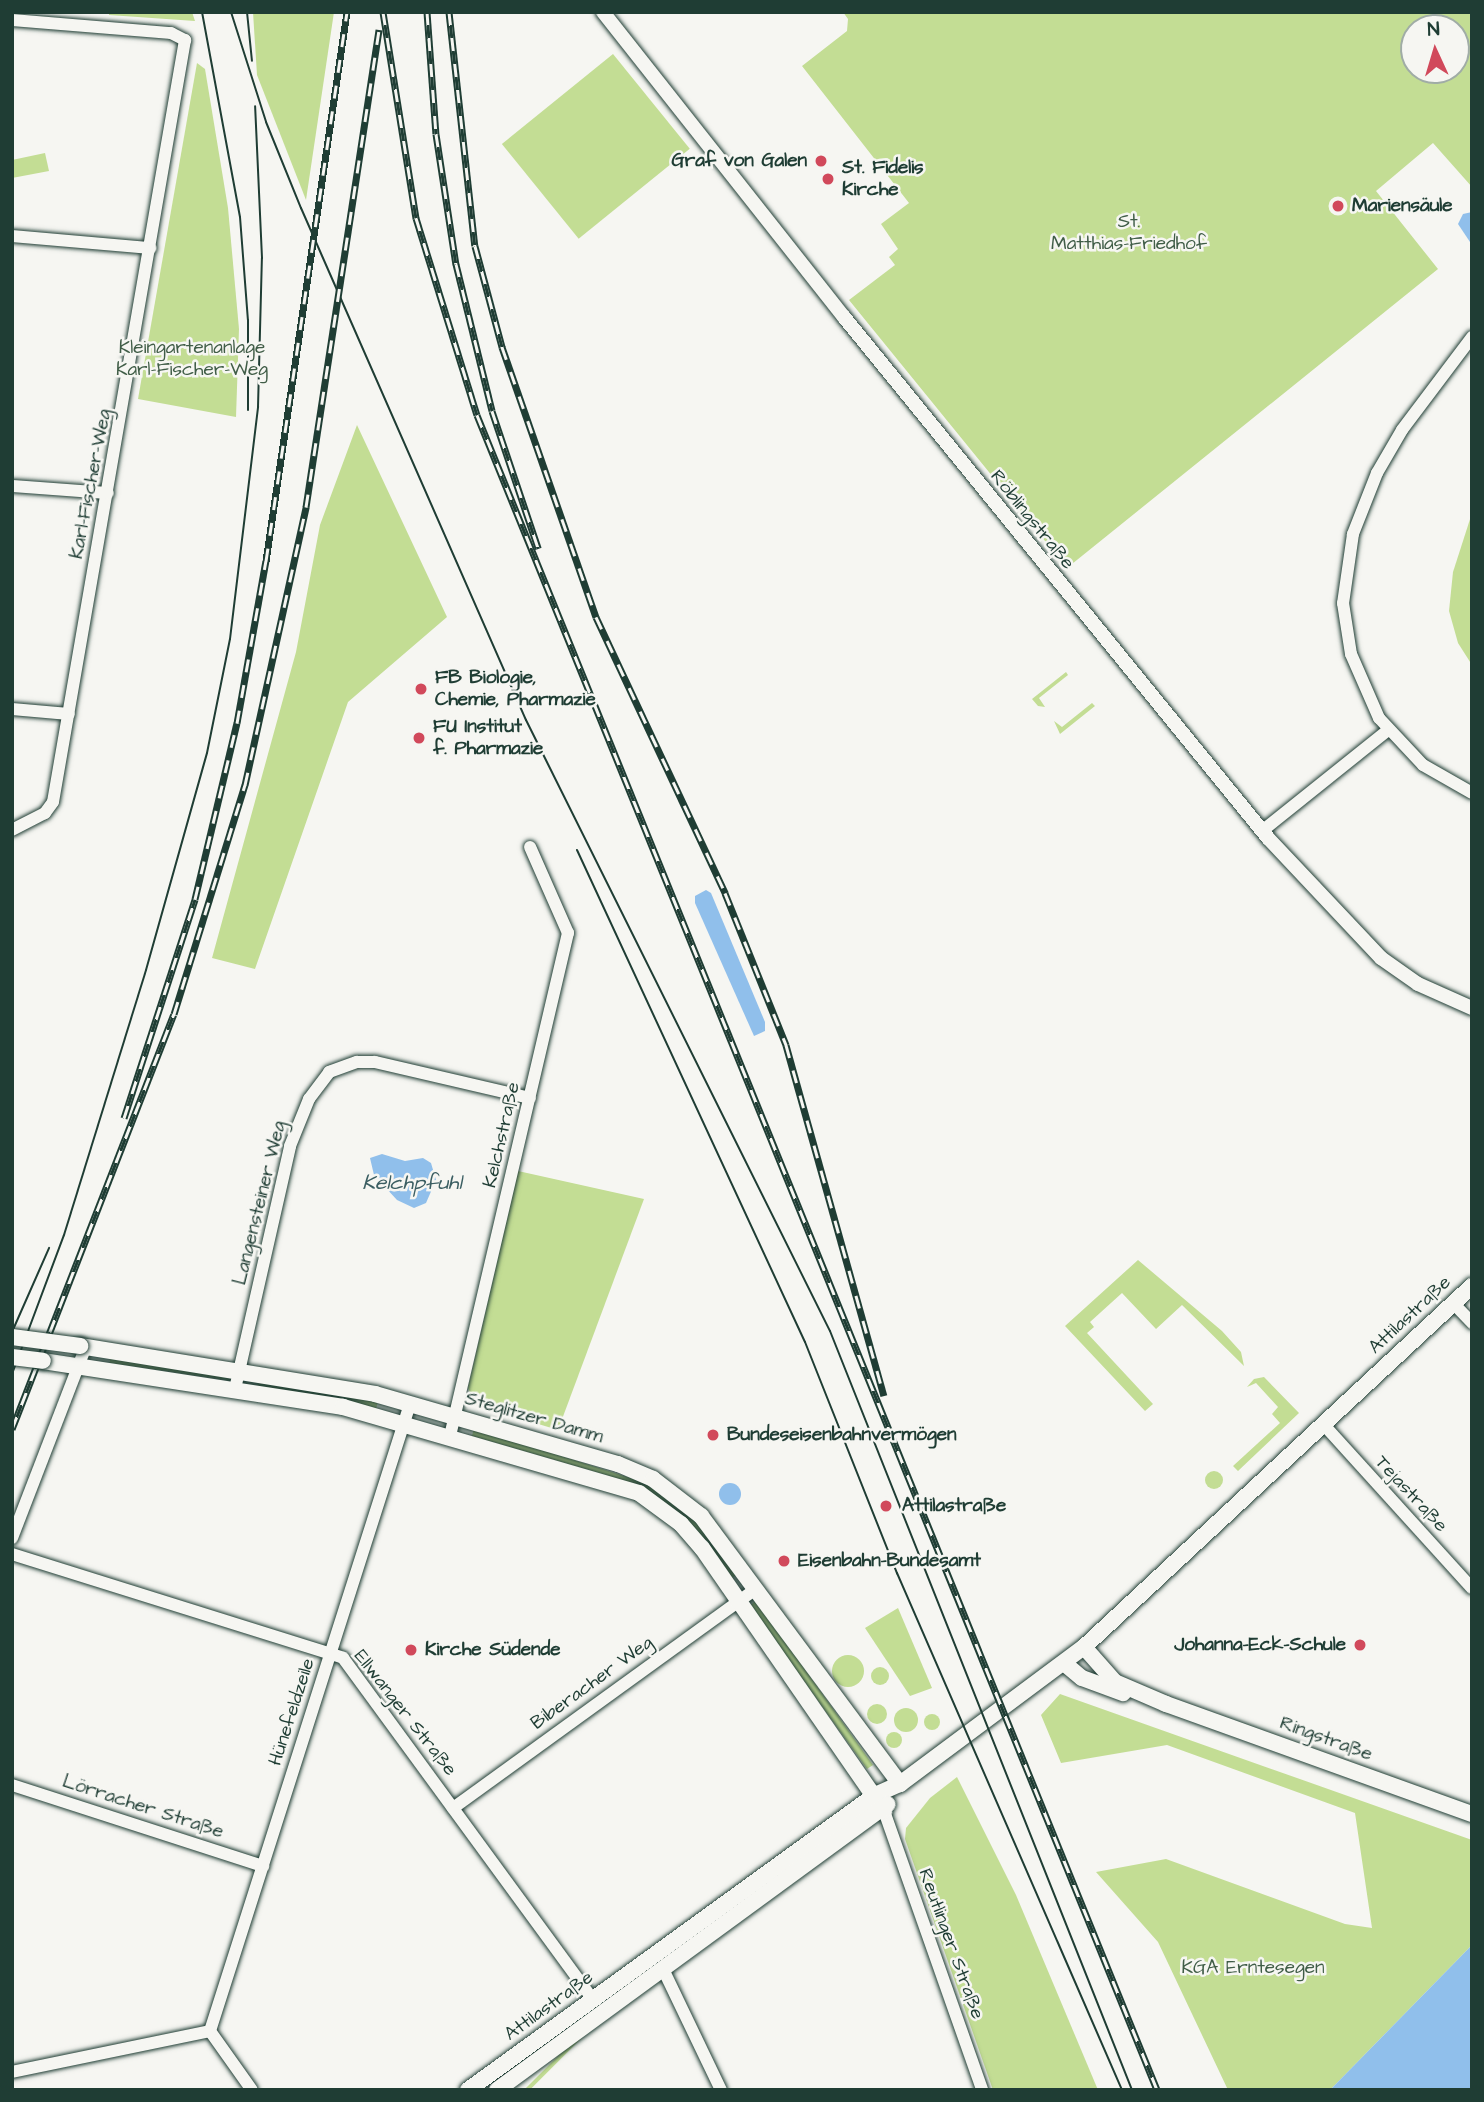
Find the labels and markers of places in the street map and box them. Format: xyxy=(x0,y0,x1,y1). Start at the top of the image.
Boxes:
place label: Graf von Galen xyxy=(672,150,807,172)
marker: Graf von Galen xyxy=(813,153,829,169)
place label: St. Fidelis Kirche xyxy=(842,157,924,201)
marker: St. Fidelis Kirche xyxy=(820,171,836,187)
place label: Mariensäule xyxy=(1352,195,1453,217)
marker: Mariensäule xyxy=(1330,198,1346,214)
place label: FB Biologie, Chemie, Pharmazie xyxy=(435,667,596,711)
marker: FB Biologie, Chemie, Pharmazie xyxy=(413,681,429,697)
place label: FU Institut f. Pharmazie xyxy=(433,716,543,760)
marker: FU Institut f. Pharmazie xyxy=(411,730,427,746)
place label: Bundeseisenbahnvermögen xyxy=(727,1424,957,1446)
marker: Bundeseisenbahnvermögen xyxy=(705,1427,721,1443)
place label: Attilastraße xyxy=(902,1495,1006,1517)
marker: Attilastraße xyxy=(876,1496,896,1516)
place label: Eisenbahn-Bundesamt xyxy=(798,1550,981,1572)
marker: Eisenbahn-Bundesamt xyxy=(776,1553,792,1569)
place label: Johanna-Eck-Schule xyxy=(1174,1634,1346,1656)
marker: Johanna-Eck-Schule xyxy=(1352,1637,1368,1653)
place label: Kirche Südende xyxy=(425,1639,561,1661)
marker: Kirche Südende xyxy=(403,1642,419,1658)

